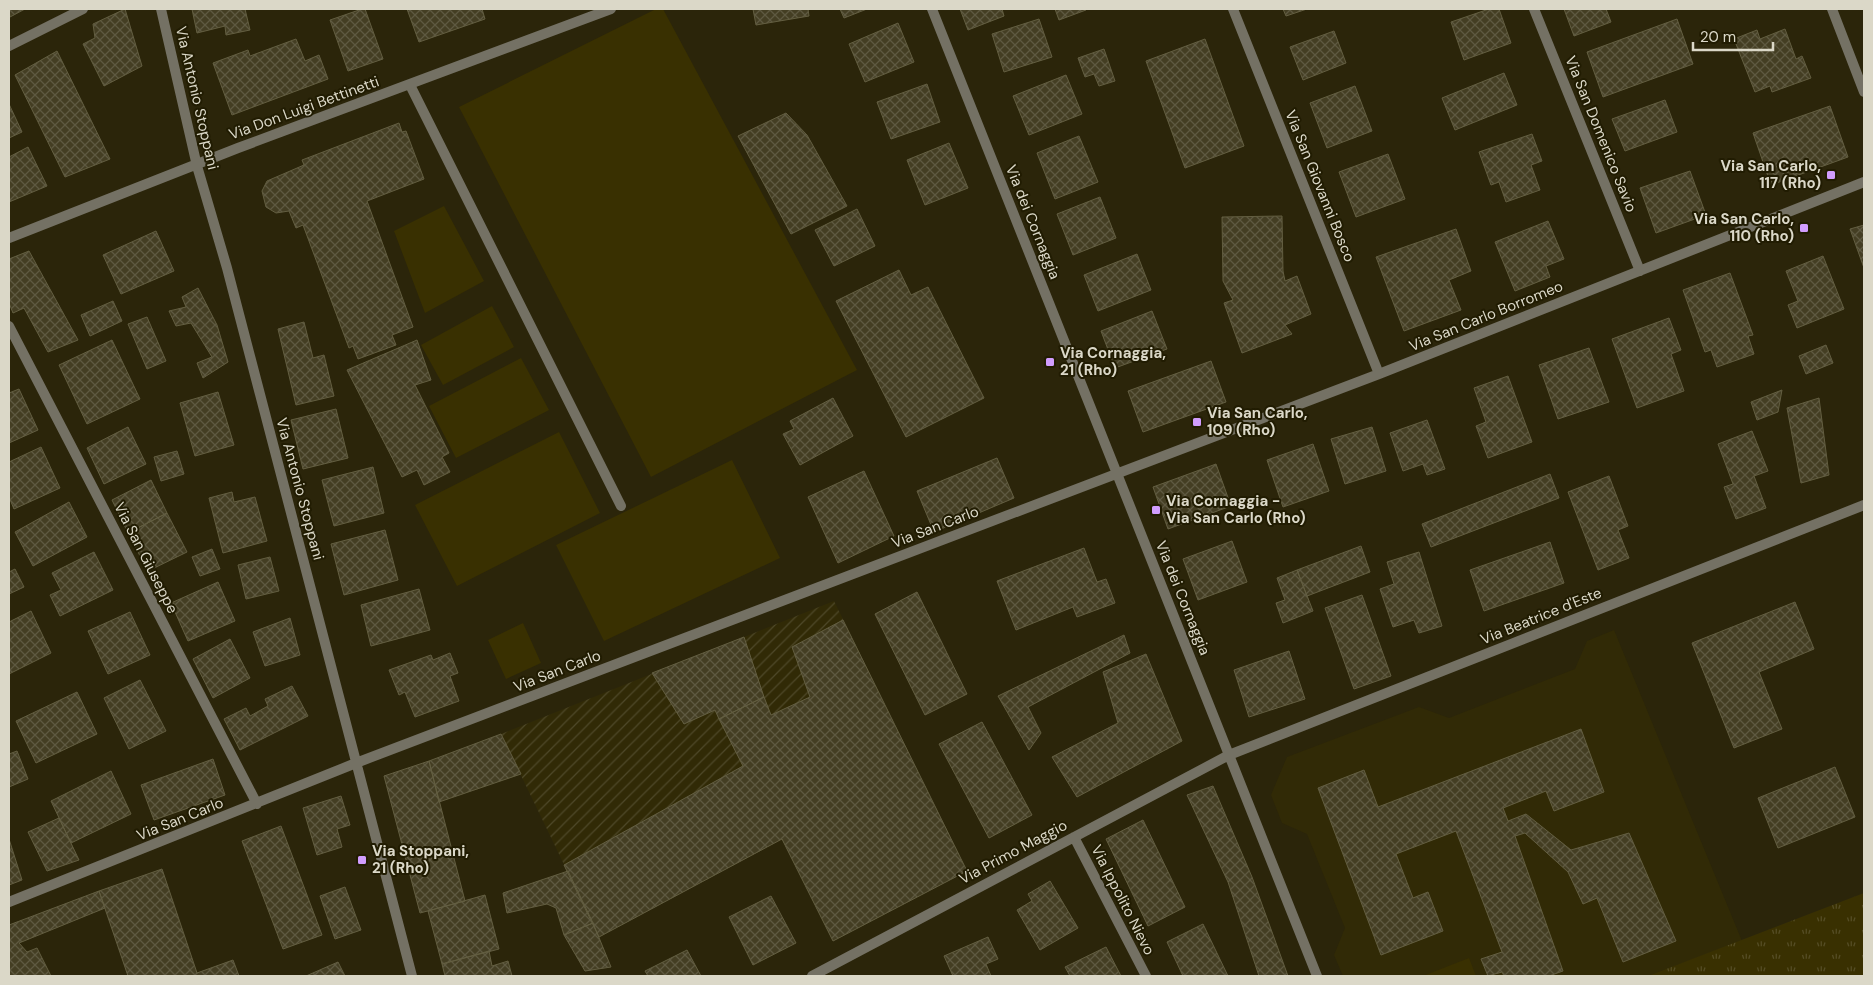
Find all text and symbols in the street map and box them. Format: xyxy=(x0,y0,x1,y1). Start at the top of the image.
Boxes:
scale bar xyxy=(1693,20,1773,52)
street label: Via Antonio Stoppani xyxy=(171,24,223,172)
text: 20 m xyxy=(1700,27,1736,47)
street label: Via San Domenico Savio xyxy=(1560,53,1642,215)
street label: Via Don Luigi Bettinetti xyxy=(226,71,382,145)
street label: Via San Giovanni Bosco xyxy=(1280,107,1360,265)
place label: Via San Carlo, 117 (Rho) xyxy=(1721,156,1821,193)
street label: Via dei Cornaggia xyxy=(1001,162,1065,282)
marker: Via San Carlo, 117 (Rho) xyxy=(1825,169,1837,181)
place label: Via San Carlo, 110 (Rho) xyxy=(1694,209,1794,246)
marker: Via San Carlo, 110 (Rho) xyxy=(1798,222,1810,234)
street label: Via San Carlo Borromeo xyxy=(1406,276,1566,356)
place label: Via Cornaggia, 21 (Rho) xyxy=(1060,343,1166,380)
marker: Via Cornaggia, 21 (Rho) xyxy=(1044,356,1056,368)
place label: Via San Carlo, 109 (Rho) xyxy=(1207,403,1308,440)
street label: Via Antonio Stoppani xyxy=(271,416,329,562)
marker: Via San Carlo, 109 (Rho) xyxy=(1191,416,1203,428)
place label: Via Cornaggia - Via San Carlo (Rho) xyxy=(1166,491,1306,528)
street label: Via San Giuseppe xyxy=(109,499,183,617)
street label: Via San Carlo xyxy=(888,501,982,553)
marker: Via Cornaggia - Via San Carlo (Rho) xyxy=(1150,504,1162,516)
street label: Via dei Cornaggia xyxy=(1151,538,1215,658)
street label: Via Beatrice d'Este xyxy=(1477,583,1605,649)
street label: Via San Carlo xyxy=(510,645,604,697)
street label: Via San Carlo xyxy=(134,792,226,845)
street label: Via Primo Maggio xyxy=(955,815,1071,889)
place label: Via Stoppani, 21 (Rho) xyxy=(372,841,469,878)
street label: Via Ippolito Nievo xyxy=(1087,842,1159,959)
marker: Via Stoppani, 21 (Rho) xyxy=(356,854,368,866)

